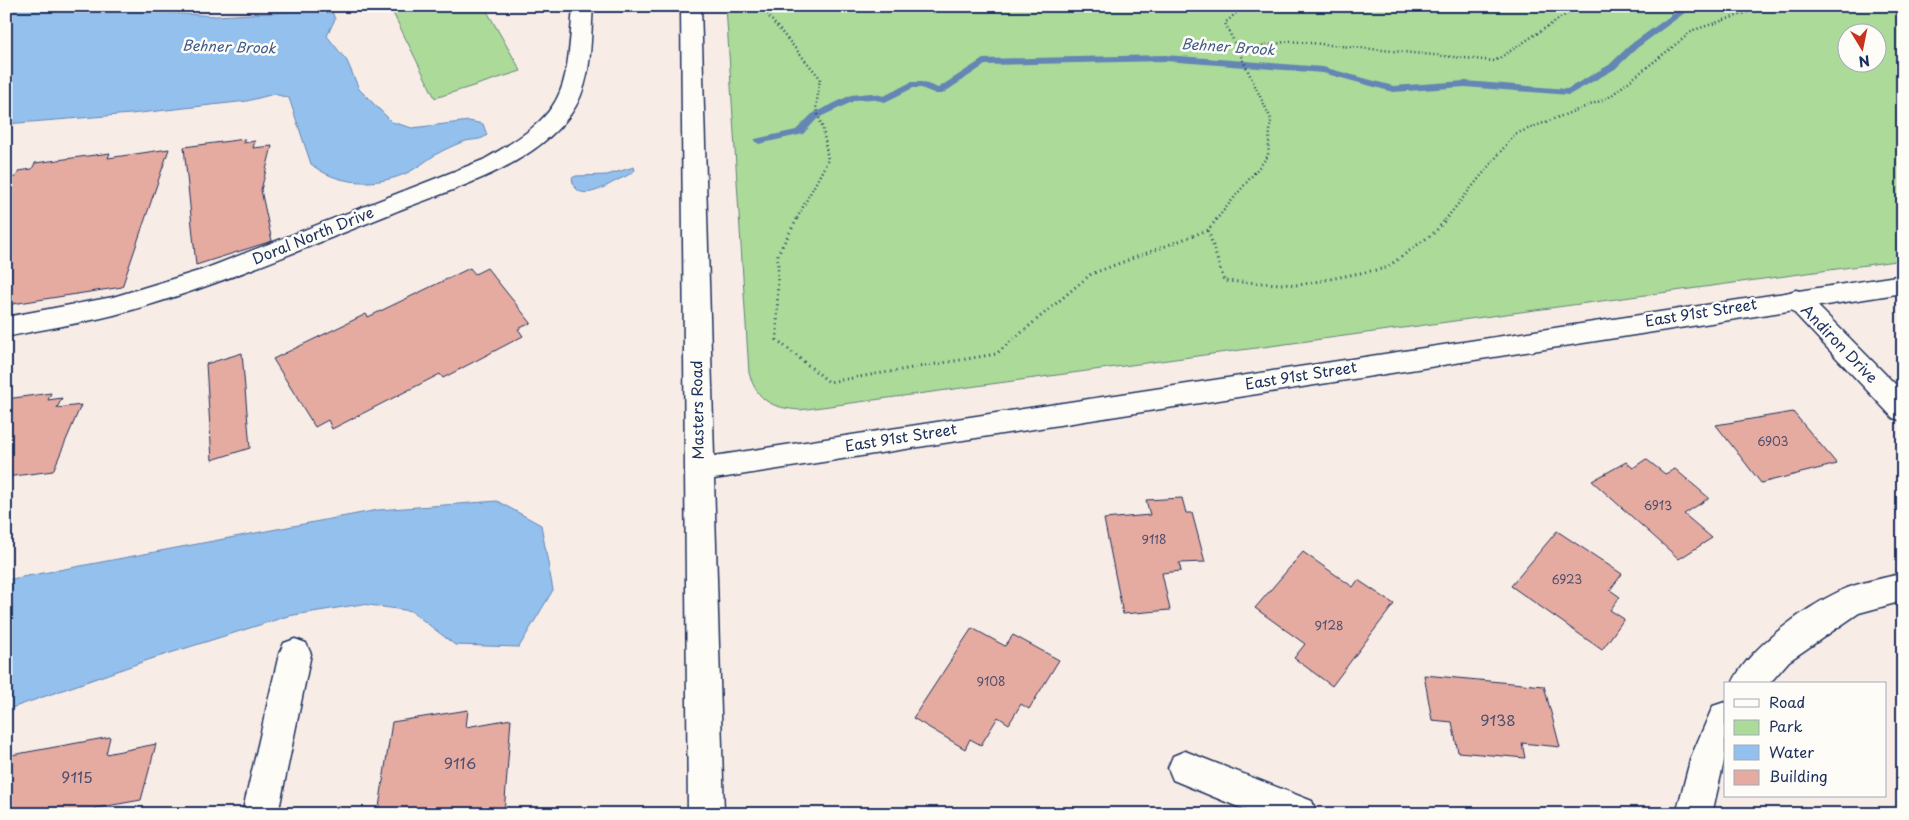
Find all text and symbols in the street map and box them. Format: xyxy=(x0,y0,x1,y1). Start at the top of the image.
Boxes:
north arrow xyxy=(1836,22,1886,72)
water label: Behner Brook xyxy=(1181,33,1276,60)
water label: Behner Brook xyxy=(182,34,277,59)
text: N xyxy=(1857,50,1872,73)
street label: Doral North Drive xyxy=(248,200,377,270)
street label: East 91st Street xyxy=(1643,291,1758,332)
street label: Andiron Drive xyxy=(1796,298,1884,388)
street label: East 91st Street xyxy=(1243,354,1358,395)
street label: Masters Road xyxy=(684,360,709,460)
street label: East 91st Street xyxy=(843,416,958,457)
house number: 6903 xyxy=(1757,432,1789,450)
house number: 6913 xyxy=(1644,496,1672,514)
house number: 9118 xyxy=(1142,530,1166,548)
house number: 6923 xyxy=(1552,570,1582,588)
house number: 9128 xyxy=(1315,616,1343,634)
house number: 9108 xyxy=(976,672,1006,690)
legend xyxy=(1724,682,1886,798)
text: Road xyxy=(1769,690,1805,713)
house number: 9138 xyxy=(1480,708,1516,731)
text: Park xyxy=(1769,714,1803,737)
text: Water xyxy=(1769,740,1814,763)
house number: 9116 xyxy=(444,751,476,774)
text: Building xyxy=(1769,764,1828,787)
house number: 9115 xyxy=(61,765,93,788)

